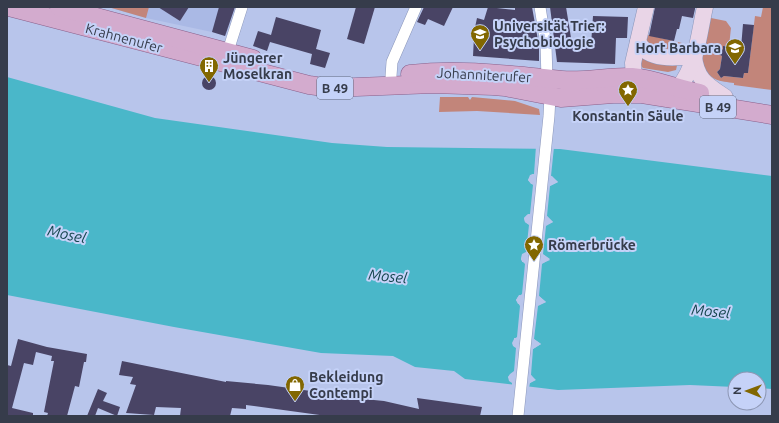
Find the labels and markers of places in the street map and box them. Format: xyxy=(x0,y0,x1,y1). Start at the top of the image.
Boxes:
place label: Universität Trier: Psychobiologie xyxy=(494,18,605,50)
school or university icon: Universität Trier: Psychobiologie xyxy=(469,23,491,51)
school or university icon: Hort Barbara xyxy=(724,37,746,65)
place label: Hort Barbara xyxy=(635,40,721,56)
place label: Jüngerer Moselkran xyxy=(223,50,292,82)
building icon: Jüngerer Moselkran xyxy=(198,55,220,83)
place icon: Konstantin Säule xyxy=(617,79,639,107)
place label: Konstantin Säule xyxy=(572,108,684,124)
place icon: Römerbrücke xyxy=(523,234,545,262)
place label: Römerbrücke xyxy=(548,237,636,253)
place label: Bekleidung Contempi xyxy=(309,369,383,401)
shop icon: Bekleidung Contempi xyxy=(284,374,306,402)

